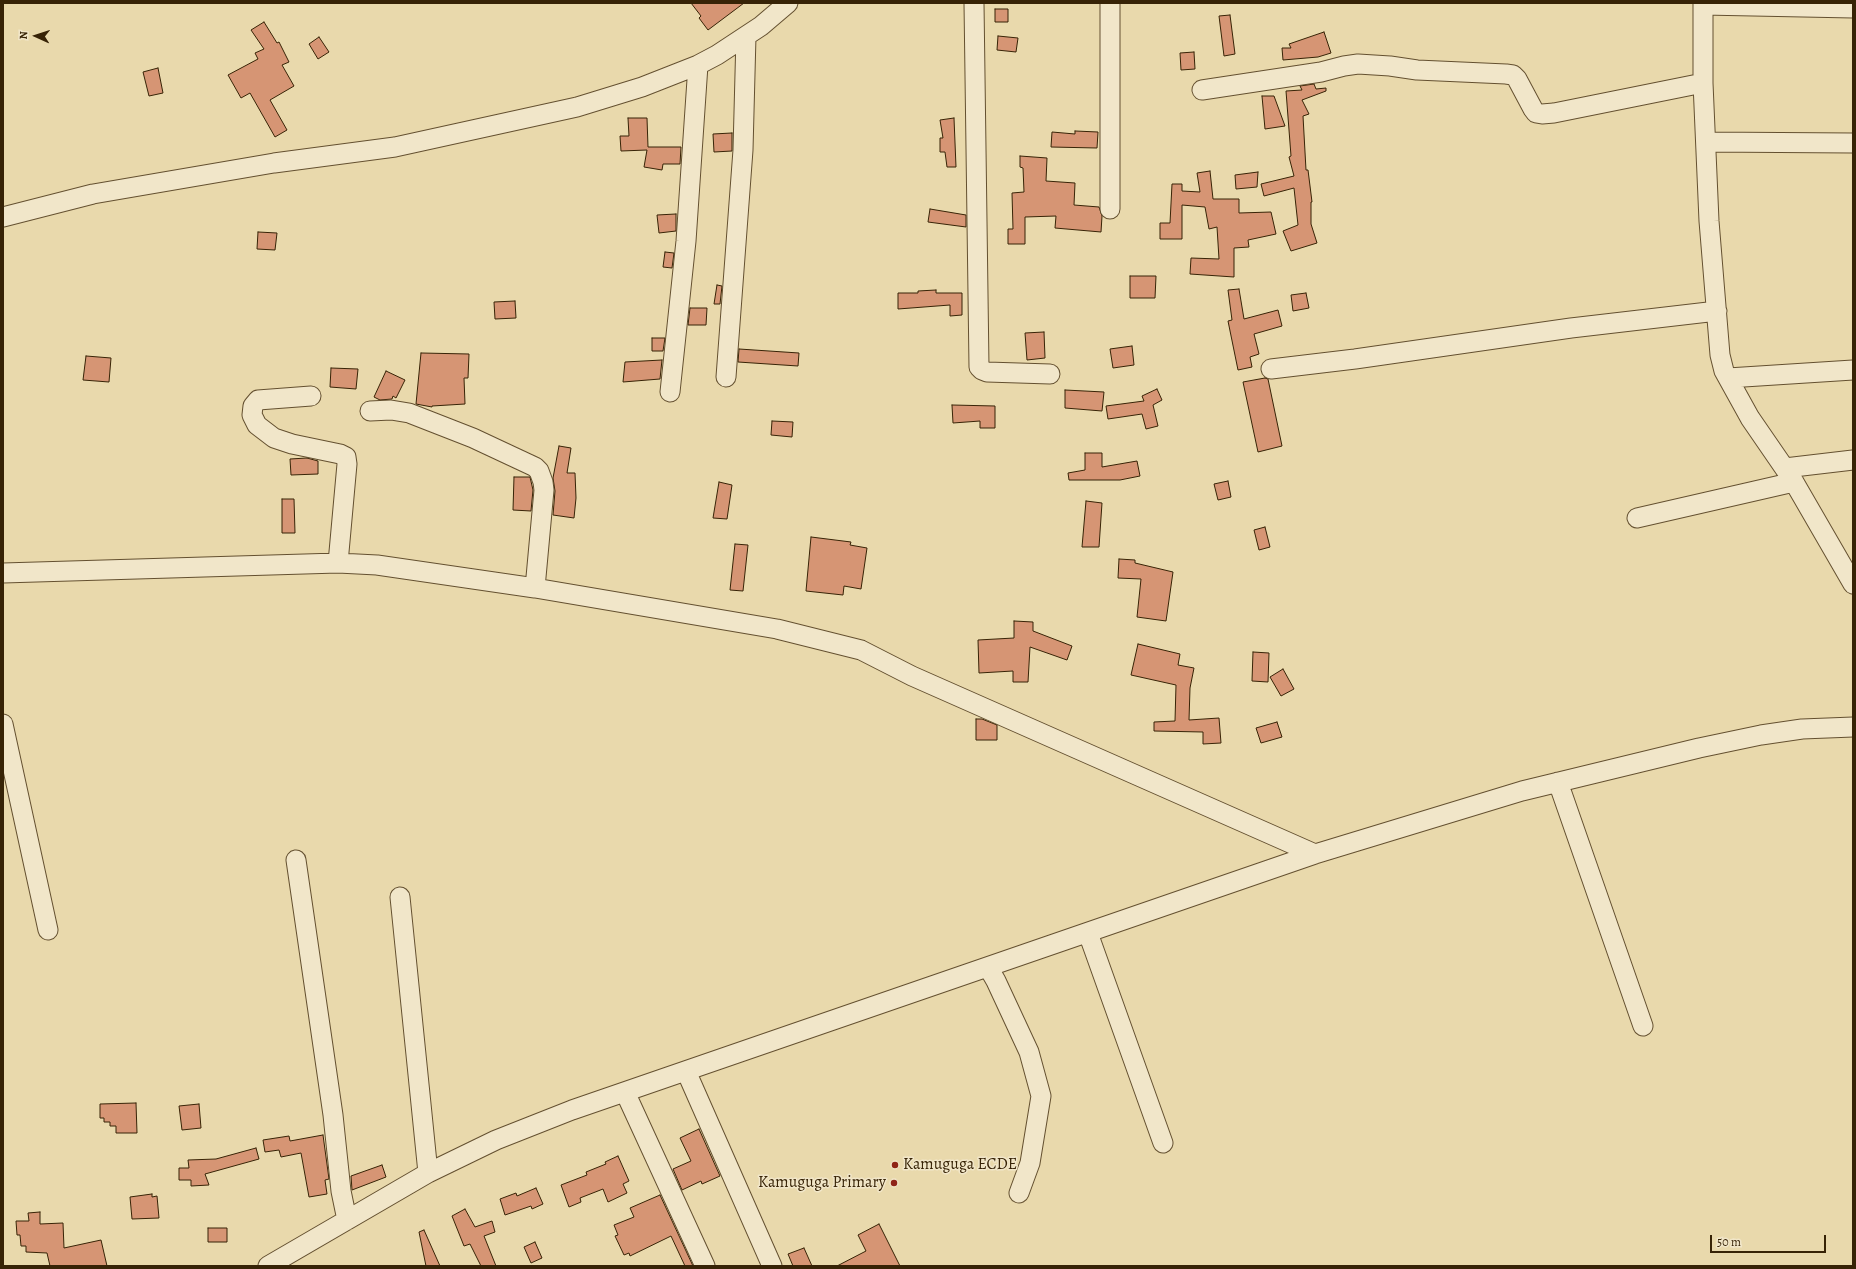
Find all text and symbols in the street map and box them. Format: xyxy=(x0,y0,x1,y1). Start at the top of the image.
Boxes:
north arrow xyxy=(16,16,56,56)
text: N xyxy=(16,31,31,40)
place label: Kamuguga ECDE xyxy=(903,1155,1017,1175)
marker: Kamuguga ECDE xyxy=(890,1160,900,1170)
place label: Kamuguga Primary xyxy=(758,1173,886,1193)
marker: Kamuguga Primary xyxy=(889,1178,899,1188)
scale bar xyxy=(1712,1227,1828,1253)
text: 50 m xyxy=(1717,1234,1741,1250)

